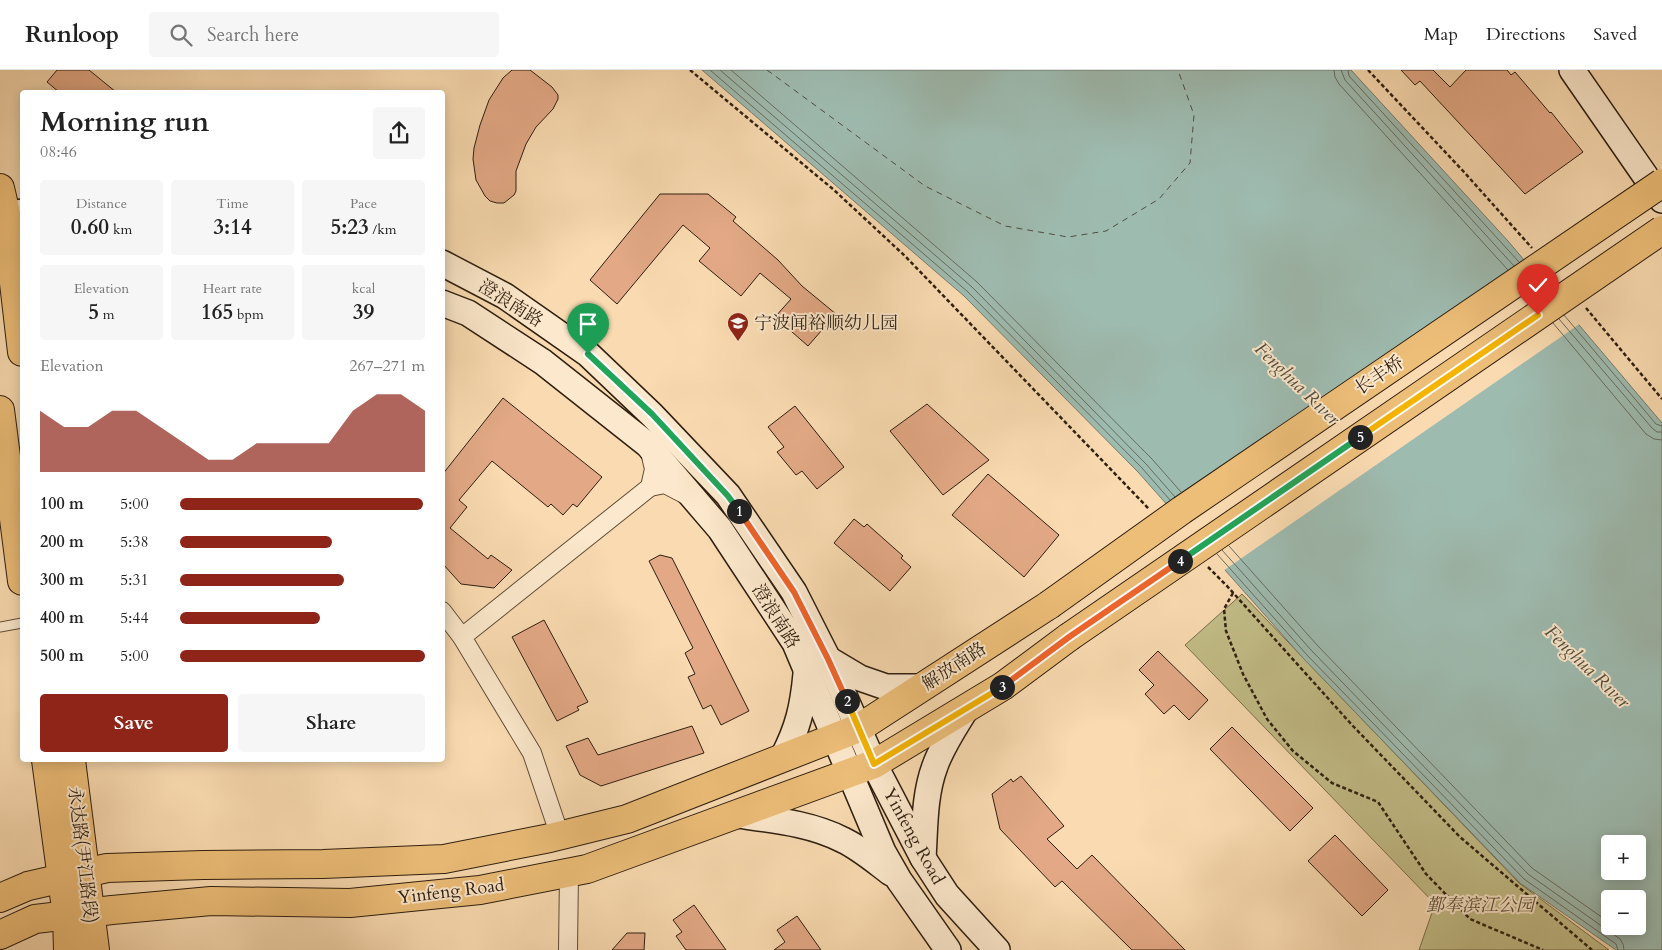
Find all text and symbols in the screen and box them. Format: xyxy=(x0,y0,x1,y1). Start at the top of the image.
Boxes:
search box xyxy=(149,12,499,57)
text: Runloop xyxy=(25,18,119,51)
icon: search xyxy=(167,21,195,49)
text: Search here xyxy=(207,22,299,48)
text: Map xyxy=(1424,22,1458,47)
text: Directions xyxy=(1486,22,1565,47)
text: Saved xyxy=(1593,22,1637,47)
text: Morning run xyxy=(40,103,209,141)
button: share xyxy=(373,107,425,159)
text: 08:46 xyxy=(40,141,77,163)
text: Distance xyxy=(76,194,127,213)
text: Time xyxy=(216,194,249,213)
text: Pace xyxy=(350,194,377,213)
text: 0.60 xyxy=(71,213,109,242)
text: 3:14 xyxy=(213,213,252,242)
text: 5:23 xyxy=(330,213,369,242)
text: km xyxy=(109,220,132,239)
text: /km xyxy=(369,220,397,239)
pin xyxy=(1517,264,1559,315)
icon: check xyxy=(1524,271,1552,299)
street label: 澄浪南路 xyxy=(474,274,548,333)
text: Elevation xyxy=(74,279,129,298)
text: Heart rate xyxy=(203,279,262,298)
text: kcal xyxy=(352,279,375,298)
text: 5 xyxy=(88,298,99,327)
text: 165 xyxy=(201,298,233,327)
text: 39 xyxy=(353,298,374,327)
pin xyxy=(567,303,609,354)
text: m xyxy=(99,305,115,324)
text: bpm xyxy=(233,305,264,324)
icon: arrive xyxy=(574,310,602,338)
school or university icon: 宁波闻裕顺幼儿园 xyxy=(726,311,750,342)
place label: 宁波闻裕顺幼儿园 xyxy=(754,311,898,336)
water label: Fenghua Rıver xyxy=(1249,336,1346,432)
street label: 长丰桥 xyxy=(1350,350,1409,401)
text: Elevation xyxy=(40,355,104,377)
text: 267–271 m xyxy=(349,355,425,377)
pin: 5 xyxy=(1348,424,1372,450)
text: 5 xyxy=(1357,428,1364,447)
text: 100 m xyxy=(40,493,84,515)
text: 5:00 xyxy=(120,493,149,515)
pin: 1 xyxy=(726,498,752,524)
text: 1 xyxy=(736,502,743,521)
text: 200 m xyxy=(40,531,84,553)
text: 5:38 xyxy=(120,531,149,553)
pin: 4 xyxy=(1168,548,1192,574)
text: 4 xyxy=(1177,552,1184,571)
text: 300 m xyxy=(40,569,84,591)
text: 5:31 xyxy=(120,569,149,591)
street label: 澄浪南路 xyxy=(746,579,805,653)
text: 400 m xyxy=(40,607,84,629)
text: 5:44 xyxy=(120,607,149,629)
water label: Fenghua Rıver xyxy=(1539,619,1636,715)
street label: 解放南路 xyxy=(917,636,991,697)
text: 500 m xyxy=(40,645,84,667)
text: 5:00 xyxy=(120,645,149,667)
pin: 3 xyxy=(990,674,1014,700)
text: 3 xyxy=(999,678,1006,697)
pin: 2 xyxy=(834,688,860,714)
text: 2 xyxy=(844,692,851,711)
button: Save xyxy=(40,694,228,752)
button: Share xyxy=(238,694,425,752)
street label: Yinfeng Road xyxy=(877,783,951,889)
street label: 永达路(尹江路段) xyxy=(62,785,103,925)
map controls xyxy=(1601,835,1646,935)
button: + xyxy=(1601,835,1646,880)
street label: Yinfeng Road xyxy=(396,873,506,910)
button: − xyxy=(1601,890,1646,935)
park label: 鄞奉滨江公园 xyxy=(1426,893,1537,918)

